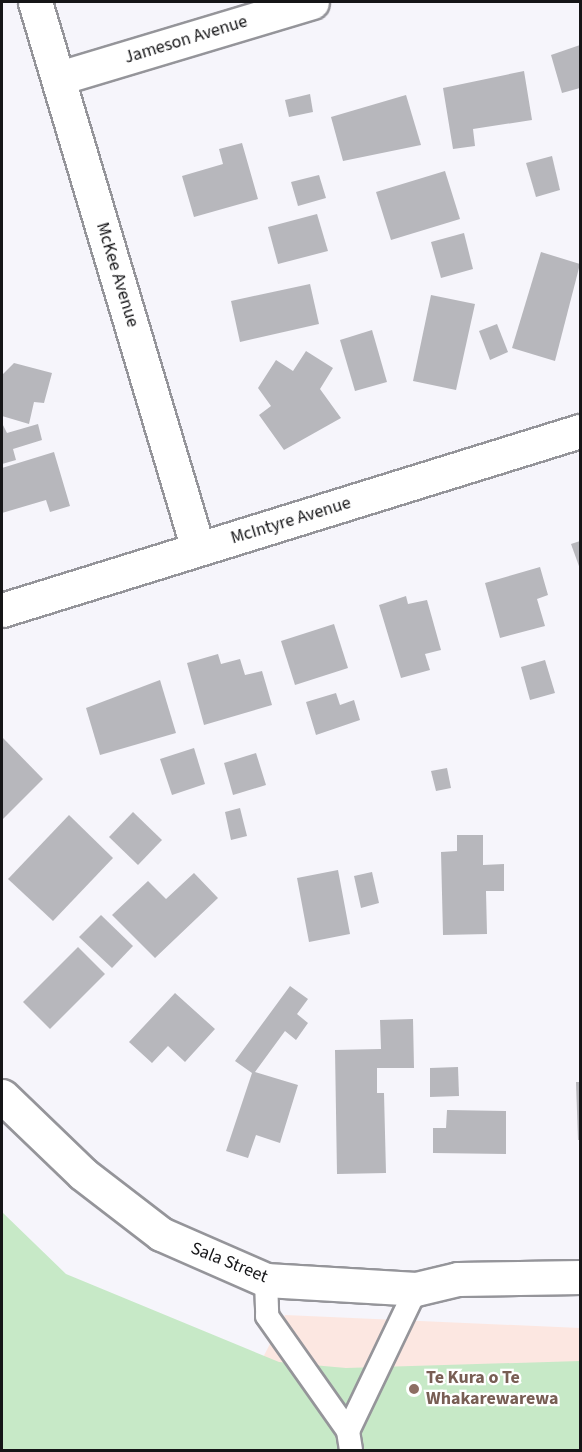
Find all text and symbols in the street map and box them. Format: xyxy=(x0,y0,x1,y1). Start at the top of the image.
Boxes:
street label: Jameson Avenue xyxy=(122,11,250,69)
street label: McKee Avenue xyxy=(91,220,143,330)
street label: McIntyre Avenue xyxy=(228,492,354,550)
street label: Sala Street xyxy=(187,1238,271,1288)
place label: Te Kura o Te Whakarewarewa xyxy=(426,1368,559,1410)
marker: Te Kura o Te Whakarewarewa xyxy=(407,1382,421,1396)

